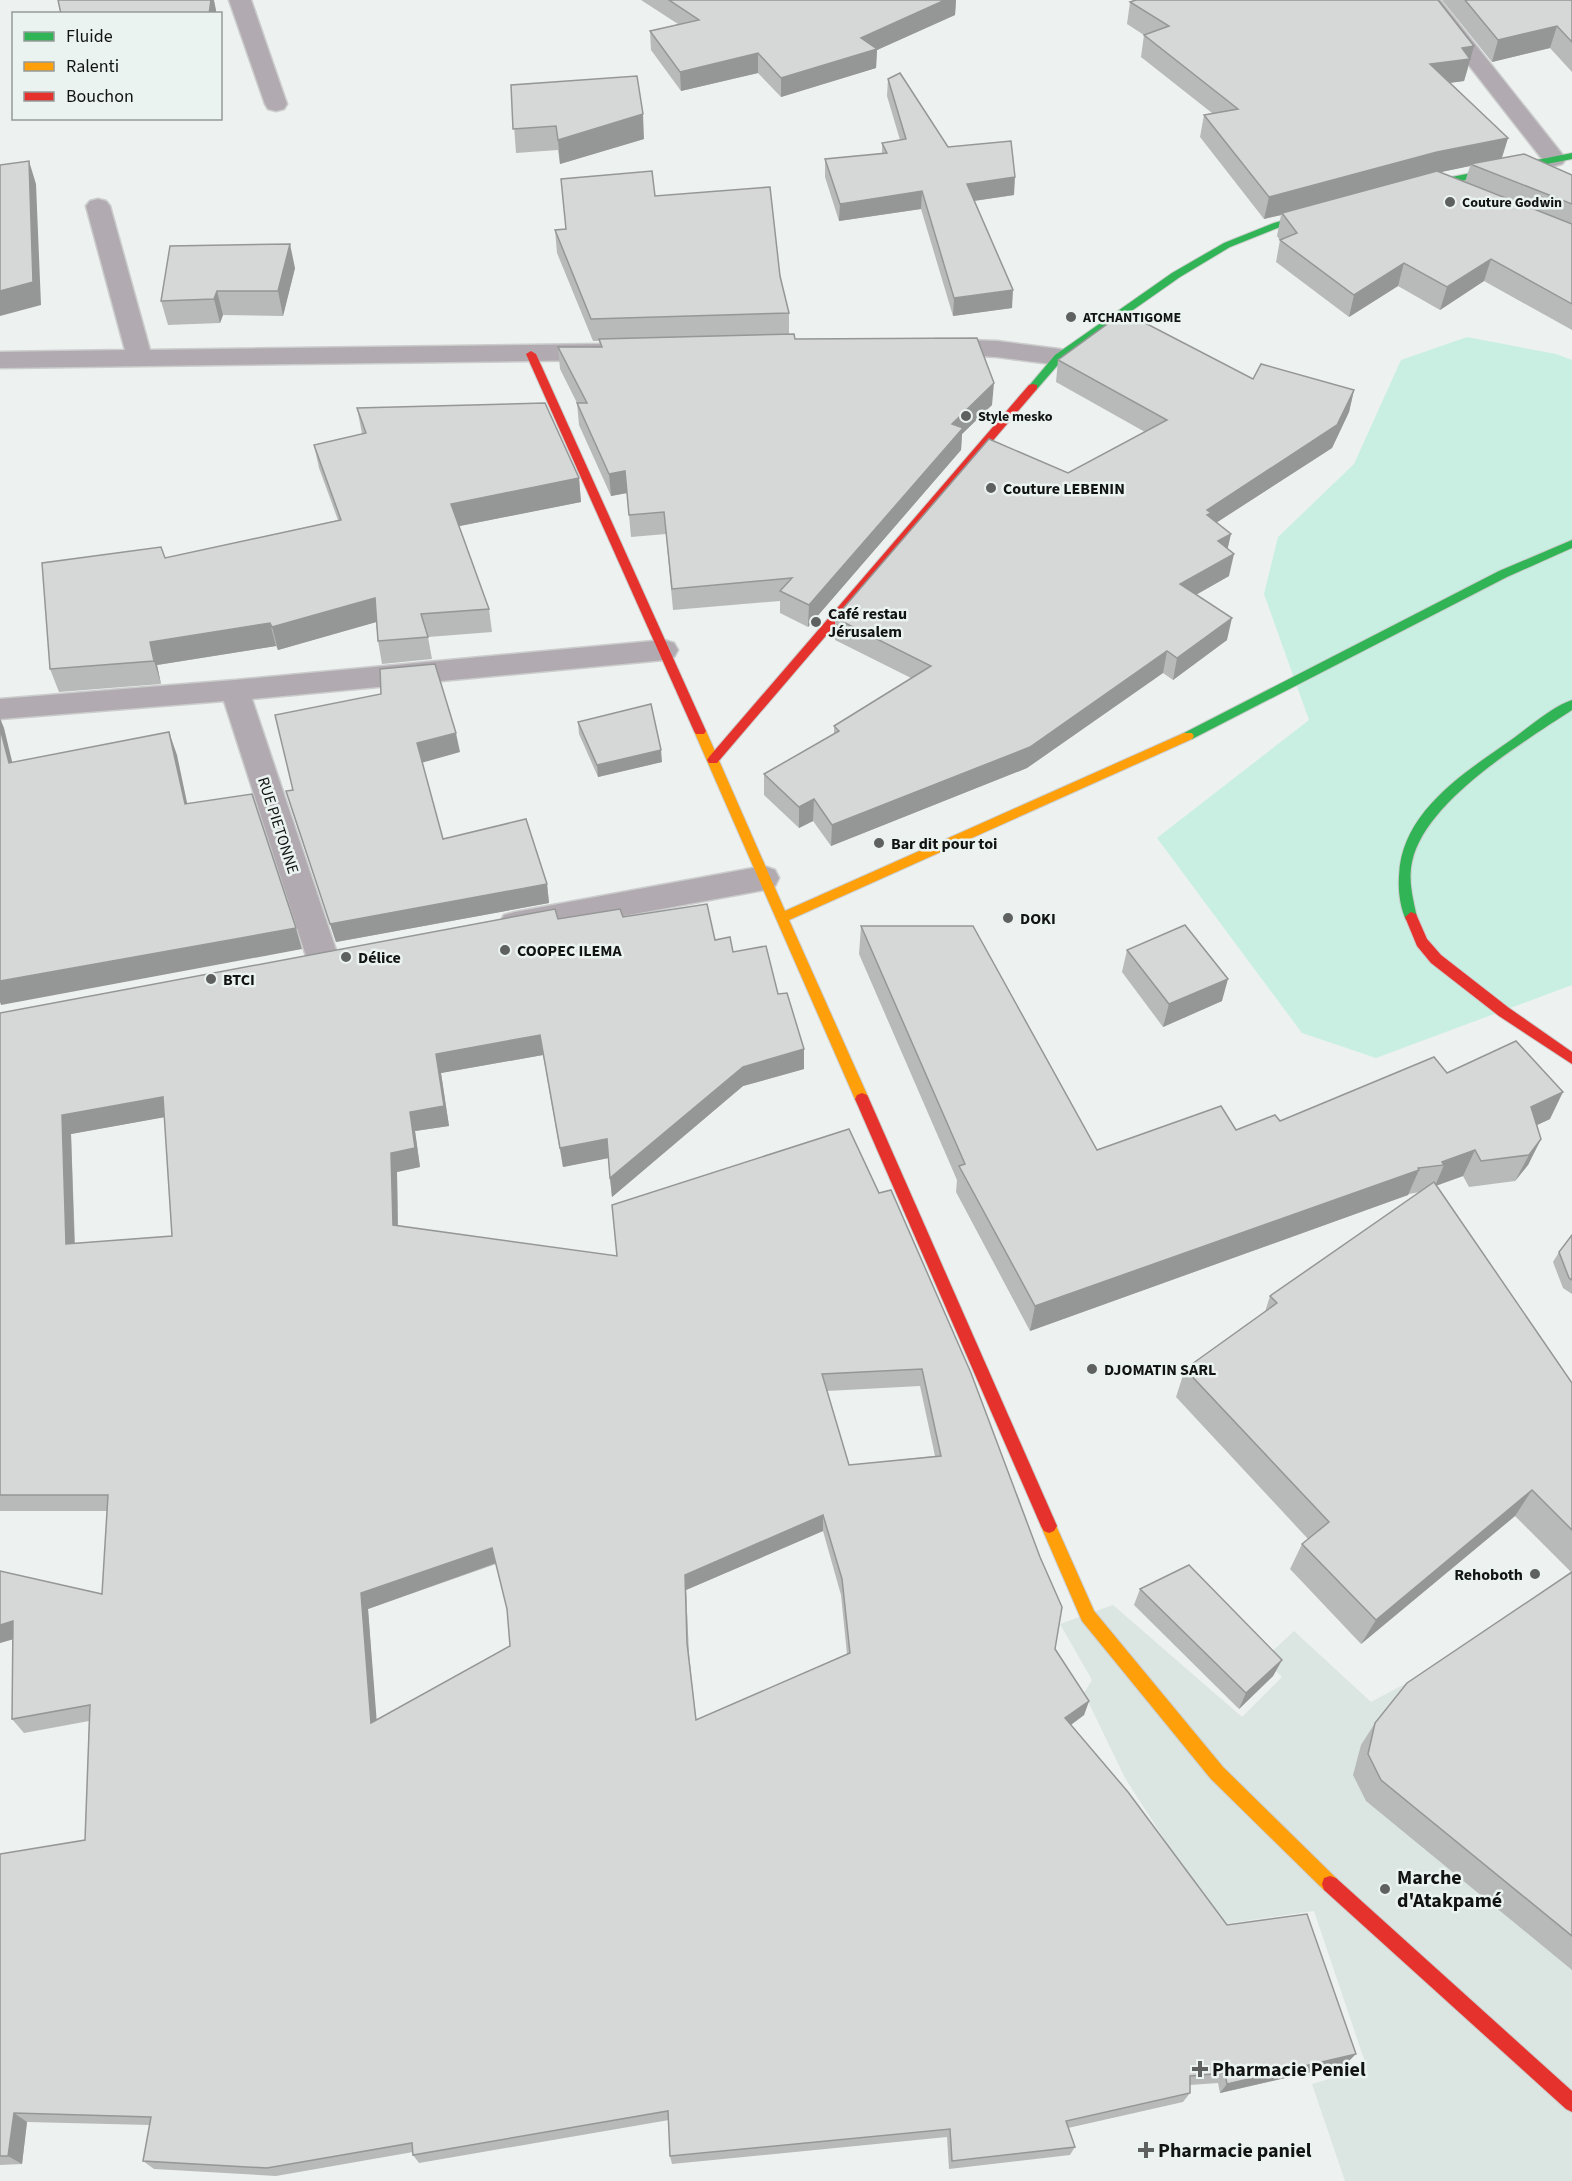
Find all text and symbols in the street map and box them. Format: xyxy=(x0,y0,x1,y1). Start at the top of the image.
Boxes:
legend xyxy=(12,12,222,120)
text: Fluide xyxy=(66,24,113,49)
text: Ralenti xyxy=(66,54,119,79)
text: Bouchon xyxy=(66,84,134,109)
place label: Couture Godwin xyxy=(1462,193,1562,213)
marker: Couture Godwin xyxy=(1443,195,1457,209)
place label: ATCHANTIGOME xyxy=(1082,308,1181,328)
marker: ATCHANTIGOME xyxy=(1064,310,1078,324)
place label: Style mesko xyxy=(978,407,1053,427)
marker: Style mesko xyxy=(959,409,973,423)
place label: Couture LEBENIN xyxy=(1003,478,1125,500)
marker: Couture LEBENIN xyxy=(984,481,998,495)
place label: Café restau Jérusalem xyxy=(828,603,907,643)
marker: Café restau Jérusalem xyxy=(809,615,823,629)
street label: RUE PIETONNE xyxy=(252,774,304,877)
place label: Bar dit pour toi xyxy=(891,833,997,855)
marker: Bar dit pour toi xyxy=(872,836,886,850)
place label: DOKI xyxy=(1020,908,1056,930)
marker: DOKI xyxy=(1001,911,1015,925)
place label: COOPEC ILEMA xyxy=(517,940,622,962)
marker: COOPEC ILEMA xyxy=(498,943,512,957)
place label: Délice xyxy=(358,947,401,969)
marker: Délice xyxy=(339,950,353,964)
place label: BTCI xyxy=(223,969,255,991)
marker: BTCI xyxy=(204,972,218,986)
place label: DJOMATIN SARL xyxy=(1104,1359,1216,1381)
marker: DJOMATIN SARL xyxy=(1085,1362,1099,1376)
place label: Rehoboth xyxy=(1454,1564,1523,1586)
marker: Rehoboth xyxy=(1528,1567,1542,1581)
place label: Marche d'Atakpamé xyxy=(1397,1864,1502,1915)
marker: Marche d'Atakpamé xyxy=(1378,1882,1392,1896)
place label: Pharmacie Peniel xyxy=(1212,2056,1366,2084)
marker: Pharmacie Peniel xyxy=(1193,2062,1207,2076)
place label: Pharmacie paniel xyxy=(1158,2137,1312,2165)
marker: Pharmacie paniel xyxy=(1139,2143,1153,2157)

